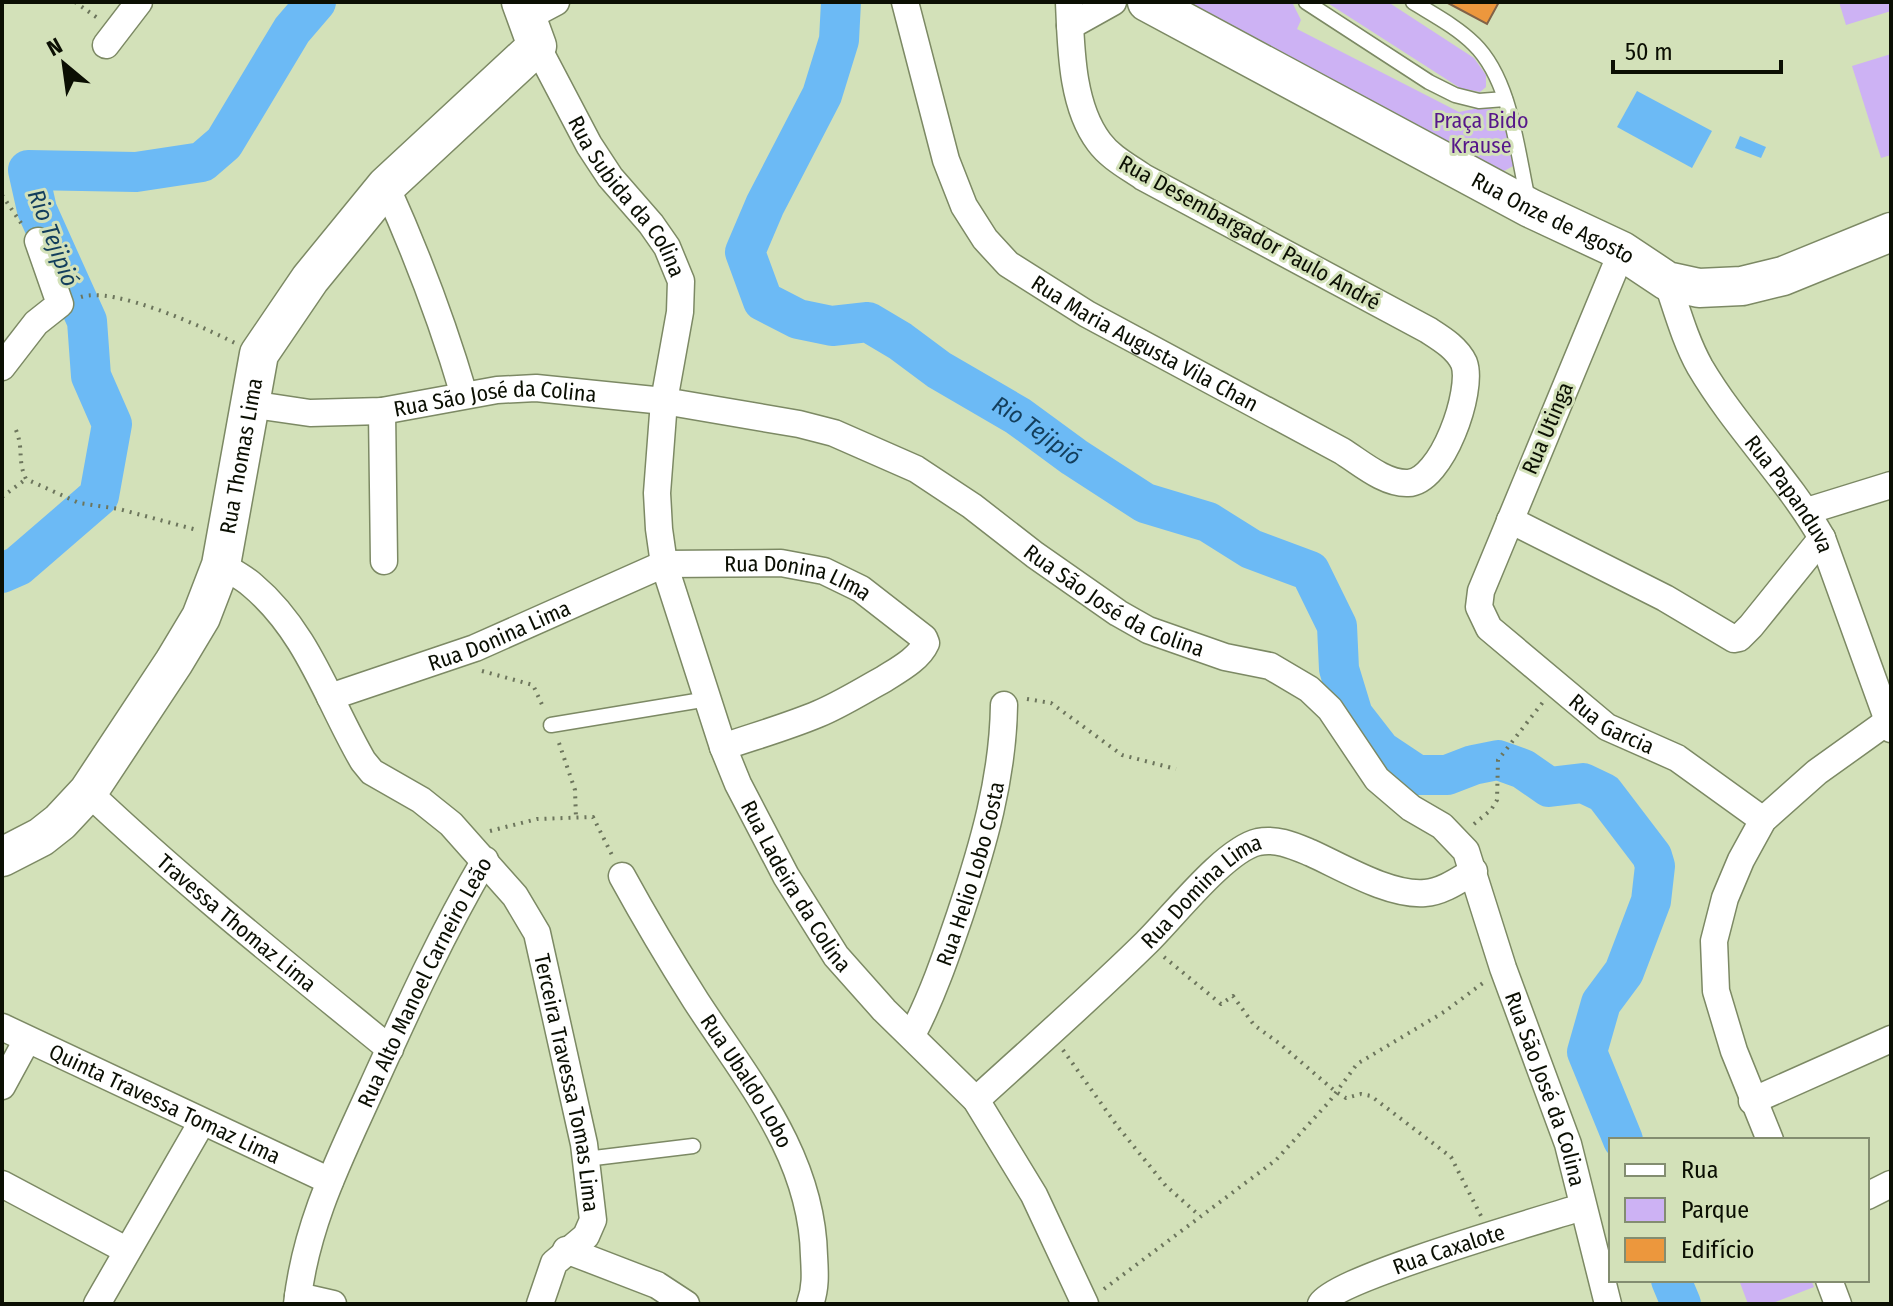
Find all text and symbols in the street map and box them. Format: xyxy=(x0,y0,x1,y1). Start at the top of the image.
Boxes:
north arrow xyxy=(24,24,104,104)
scale bar xyxy=(1613,24,1781,74)
text: N xyxy=(42,32,67,62)
text: 50 m xyxy=(1625,38,1673,66)
park label: Praça Bido Krause xyxy=(1434,107,1528,159)
street label: Rua Subida da Colina xyxy=(562,111,691,281)
street label: Rua Desembargador Paulo André xyxy=(1114,149,1385,316)
street label: Rua Onze de Agosto xyxy=(1467,166,1640,270)
water label: Rio Tejipió xyxy=(22,186,84,290)
street label: Rua Maria Augusta Vila Chan xyxy=(1026,269,1263,417)
street label: Rua São José da Colina xyxy=(391,375,598,423)
street label: Rua Thomas Lima xyxy=(214,376,268,536)
street label: Rua Utinga xyxy=(1516,378,1579,478)
water label: Rio Tejipió xyxy=(987,390,1086,471)
street label: Rua Papanduva xyxy=(1739,430,1839,556)
street label: Rua São José da Colina xyxy=(1018,538,1208,663)
street label: Rua Donina LIma xyxy=(724,549,877,606)
street label: Rua Donina Lima xyxy=(425,594,575,677)
street label: Rua Garcia xyxy=(1563,688,1658,760)
street label: Rua Helio Lobo Costa xyxy=(930,780,1010,970)
street label: Rua Ladeira da Colina xyxy=(735,796,857,978)
street label: Rua Domina Lima xyxy=(1135,829,1265,954)
street label: Travessa Thomaz Lima xyxy=(151,848,322,998)
street label: Rua Alto Manoel Carneiro Leão xyxy=(352,852,498,1112)
street label: Terceira Travessa Tomas Lima xyxy=(528,951,605,1214)
street label: Rua São José da Colina xyxy=(1499,988,1591,1189)
street label: Rua Ubaldo Lobo xyxy=(694,1009,798,1152)
street label: Quinta Travessa Tomaz Lima xyxy=(45,1038,285,1170)
legend xyxy=(1609,1138,1869,1282)
text: Rua xyxy=(1681,1156,1718,1184)
text: Parque xyxy=(1681,1196,1749,1224)
street label: Rua Caxalote xyxy=(1389,1218,1508,1281)
text: Edifício xyxy=(1681,1236,1754,1264)

